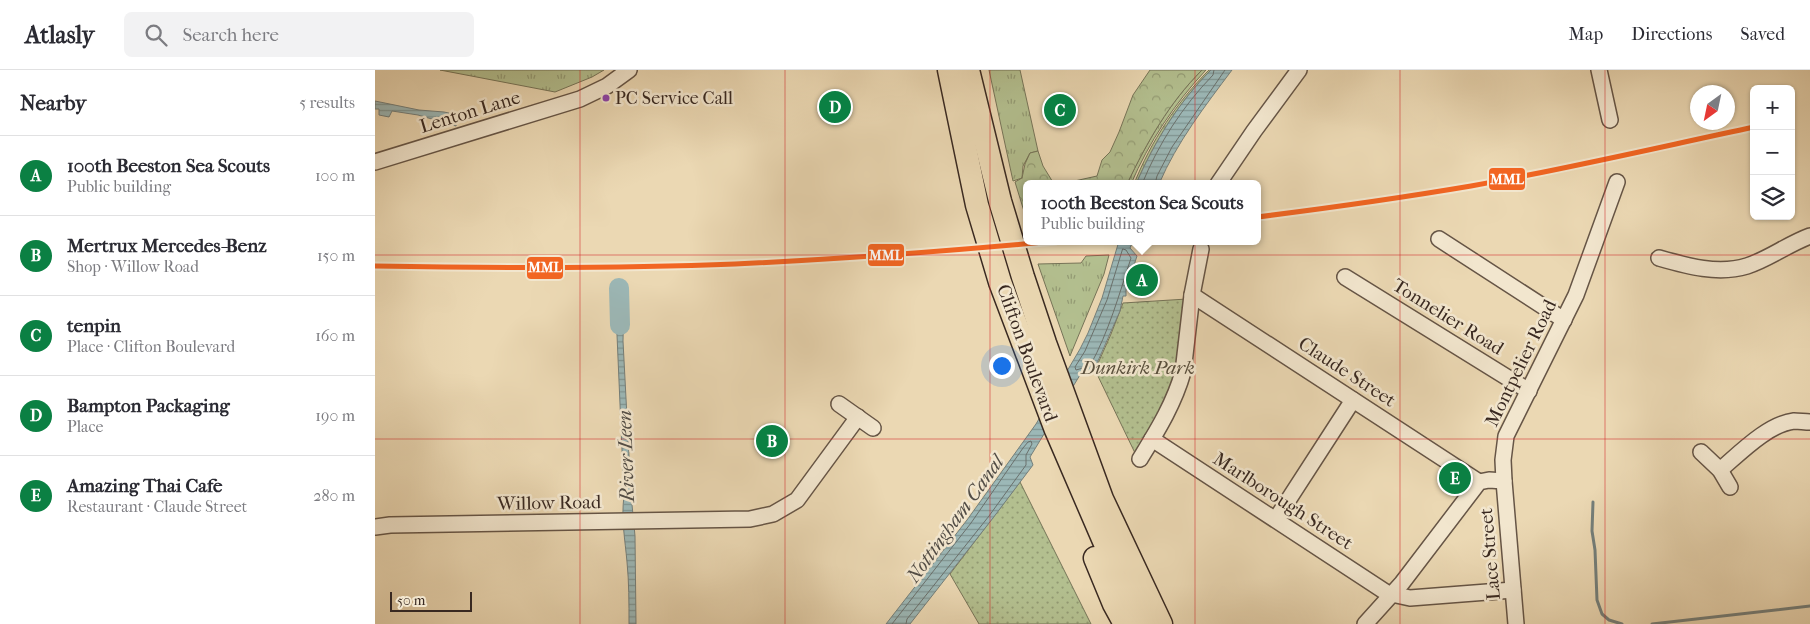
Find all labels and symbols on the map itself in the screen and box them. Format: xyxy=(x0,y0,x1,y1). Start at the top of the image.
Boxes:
north arrow xyxy=(1690,85,1735,130)
street label: Lenton Lane xyxy=(417,86,523,138)
place label: PC Service Call xyxy=(615,88,733,109)
pin: D xyxy=(819,88,851,126)
pin: C xyxy=(1044,91,1076,129)
marker: PC Service Call xyxy=(601,93,611,103)
line badge: MML xyxy=(1488,167,1526,191)
text: MML xyxy=(1489,171,1525,188)
line badge: MML xyxy=(867,243,905,267)
text: MML xyxy=(868,247,904,264)
line badge: MML xyxy=(526,256,564,280)
text: MML xyxy=(527,259,563,276)
pin: A xyxy=(1126,261,1158,299)
street label: Tonnelier Road xyxy=(1389,274,1508,360)
street label: Clifton Boulevard xyxy=(992,281,1062,425)
street label: Montpelier Road xyxy=(1481,295,1562,430)
street label: Claude Street xyxy=(1294,332,1400,412)
your location xyxy=(989,353,1015,379)
park label: Dunkirk Park xyxy=(1079,357,1195,379)
water label: River Leen xyxy=(613,410,639,504)
pin: B xyxy=(756,422,788,460)
street label: Marlborough Street xyxy=(1209,448,1357,554)
water label: Nottingham Canal xyxy=(901,449,1010,588)
pin: E xyxy=(1439,459,1471,497)
street label: Willow Road xyxy=(496,491,602,515)
street label: Lace Street xyxy=(1475,507,1505,601)
scale bar xyxy=(390,589,473,612)

